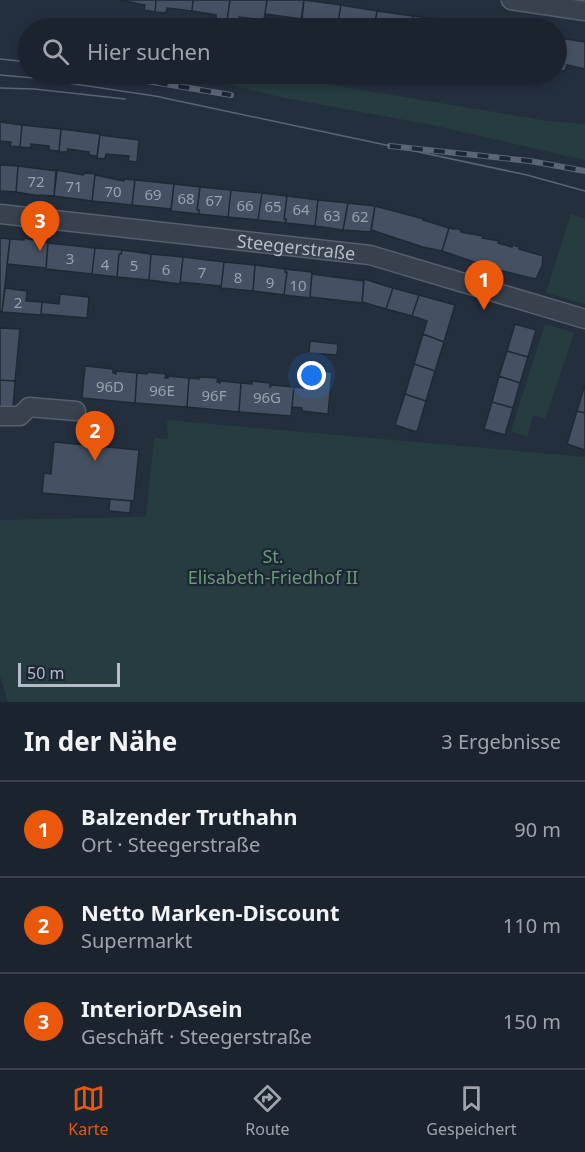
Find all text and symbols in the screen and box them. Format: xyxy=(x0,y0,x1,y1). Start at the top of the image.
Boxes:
search box xyxy=(18,18,567,84)
icon: search xyxy=(39,35,72,68)
text: Hier suchen xyxy=(87,36,211,66)
house number: 72 xyxy=(27,171,45,191)
house number: 71 xyxy=(65,176,83,196)
house number: 70 xyxy=(104,181,122,201)
house number: 69 xyxy=(144,184,162,204)
house number: 68 xyxy=(177,188,195,208)
house number: 67 xyxy=(205,190,223,210)
house number: 66 xyxy=(236,195,254,215)
house number: 65 xyxy=(264,196,282,216)
house number: 64 xyxy=(292,199,310,219)
pin: 3 xyxy=(20,202,60,251)
house number: 63 xyxy=(323,205,341,225)
house number: 62 xyxy=(351,206,369,226)
street label: Steegerstraße xyxy=(236,228,357,265)
house number: 3 xyxy=(66,248,74,268)
house number: 4 xyxy=(101,254,110,274)
house number: 5 xyxy=(130,255,138,275)
house number: 6 xyxy=(162,259,170,279)
pin: 1 xyxy=(464,260,504,310)
house number: 7 xyxy=(198,262,206,282)
house number: 8 xyxy=(234,267,242,287)
house number: 9 xyxy=(266,272,274,292)
house number: 10 xyxy=(289,275,307,295)
house number: 2 xyxy=(14,292,22,312)
your location xyxy=(297,361,326,390)
house number: 96D xyxy=(96,376,124,396)
house number: 96E xyxy=(149,380,175,400)
house number: 96F xyxy=(202,385,227,405)
house number: 96G xyxy=(253,387,281,407)
pin: 2 xyxy=(76,412,115,461)
park label: St. Elisabeth-Friedhof II xyxy=(188,544,358,589)
scale bar xyxy=(18,660,120,688)
text: 50 m xyxy=(27,662,64,684)
text: In der Nähe xyxy=(24,723,177,759)
text: 3 Ergebnisse xyxy=(441,728,561,755)
text: Balzender Truthahn xyxy=(81,801,298,831)
text: 1 xyxy=(38,816,49,843)
text: 90 m xyxy=(514,816,561,843)
text: Ort · Steegerstraße xyxy=(81,831,260,858)
text: Netto Marken-Discount xyxy=(81,897,339,927)
text: 2 xyxy=(38,912,49,939)
text: 110 m xyxy=(503,912,561,939)
text: Supermarkt xyxy=(81,927,192,954)
text: InteriorDAsein xyxy=(81,993,242,1023)
text: 3 xyxy=(38,1008,49,1035)
text: 150 m xyxy=(503,1008,561,1035)
text: Geschäft · Steegerstraße xyxy=(81,1023,312,1050)
tab: Karte xyxy=(68,1082,109,1140)
tab: Route xyxy=(245,1082,290,1140)
tab: Gespeichert xyxy=(426,1082,517,1140)

